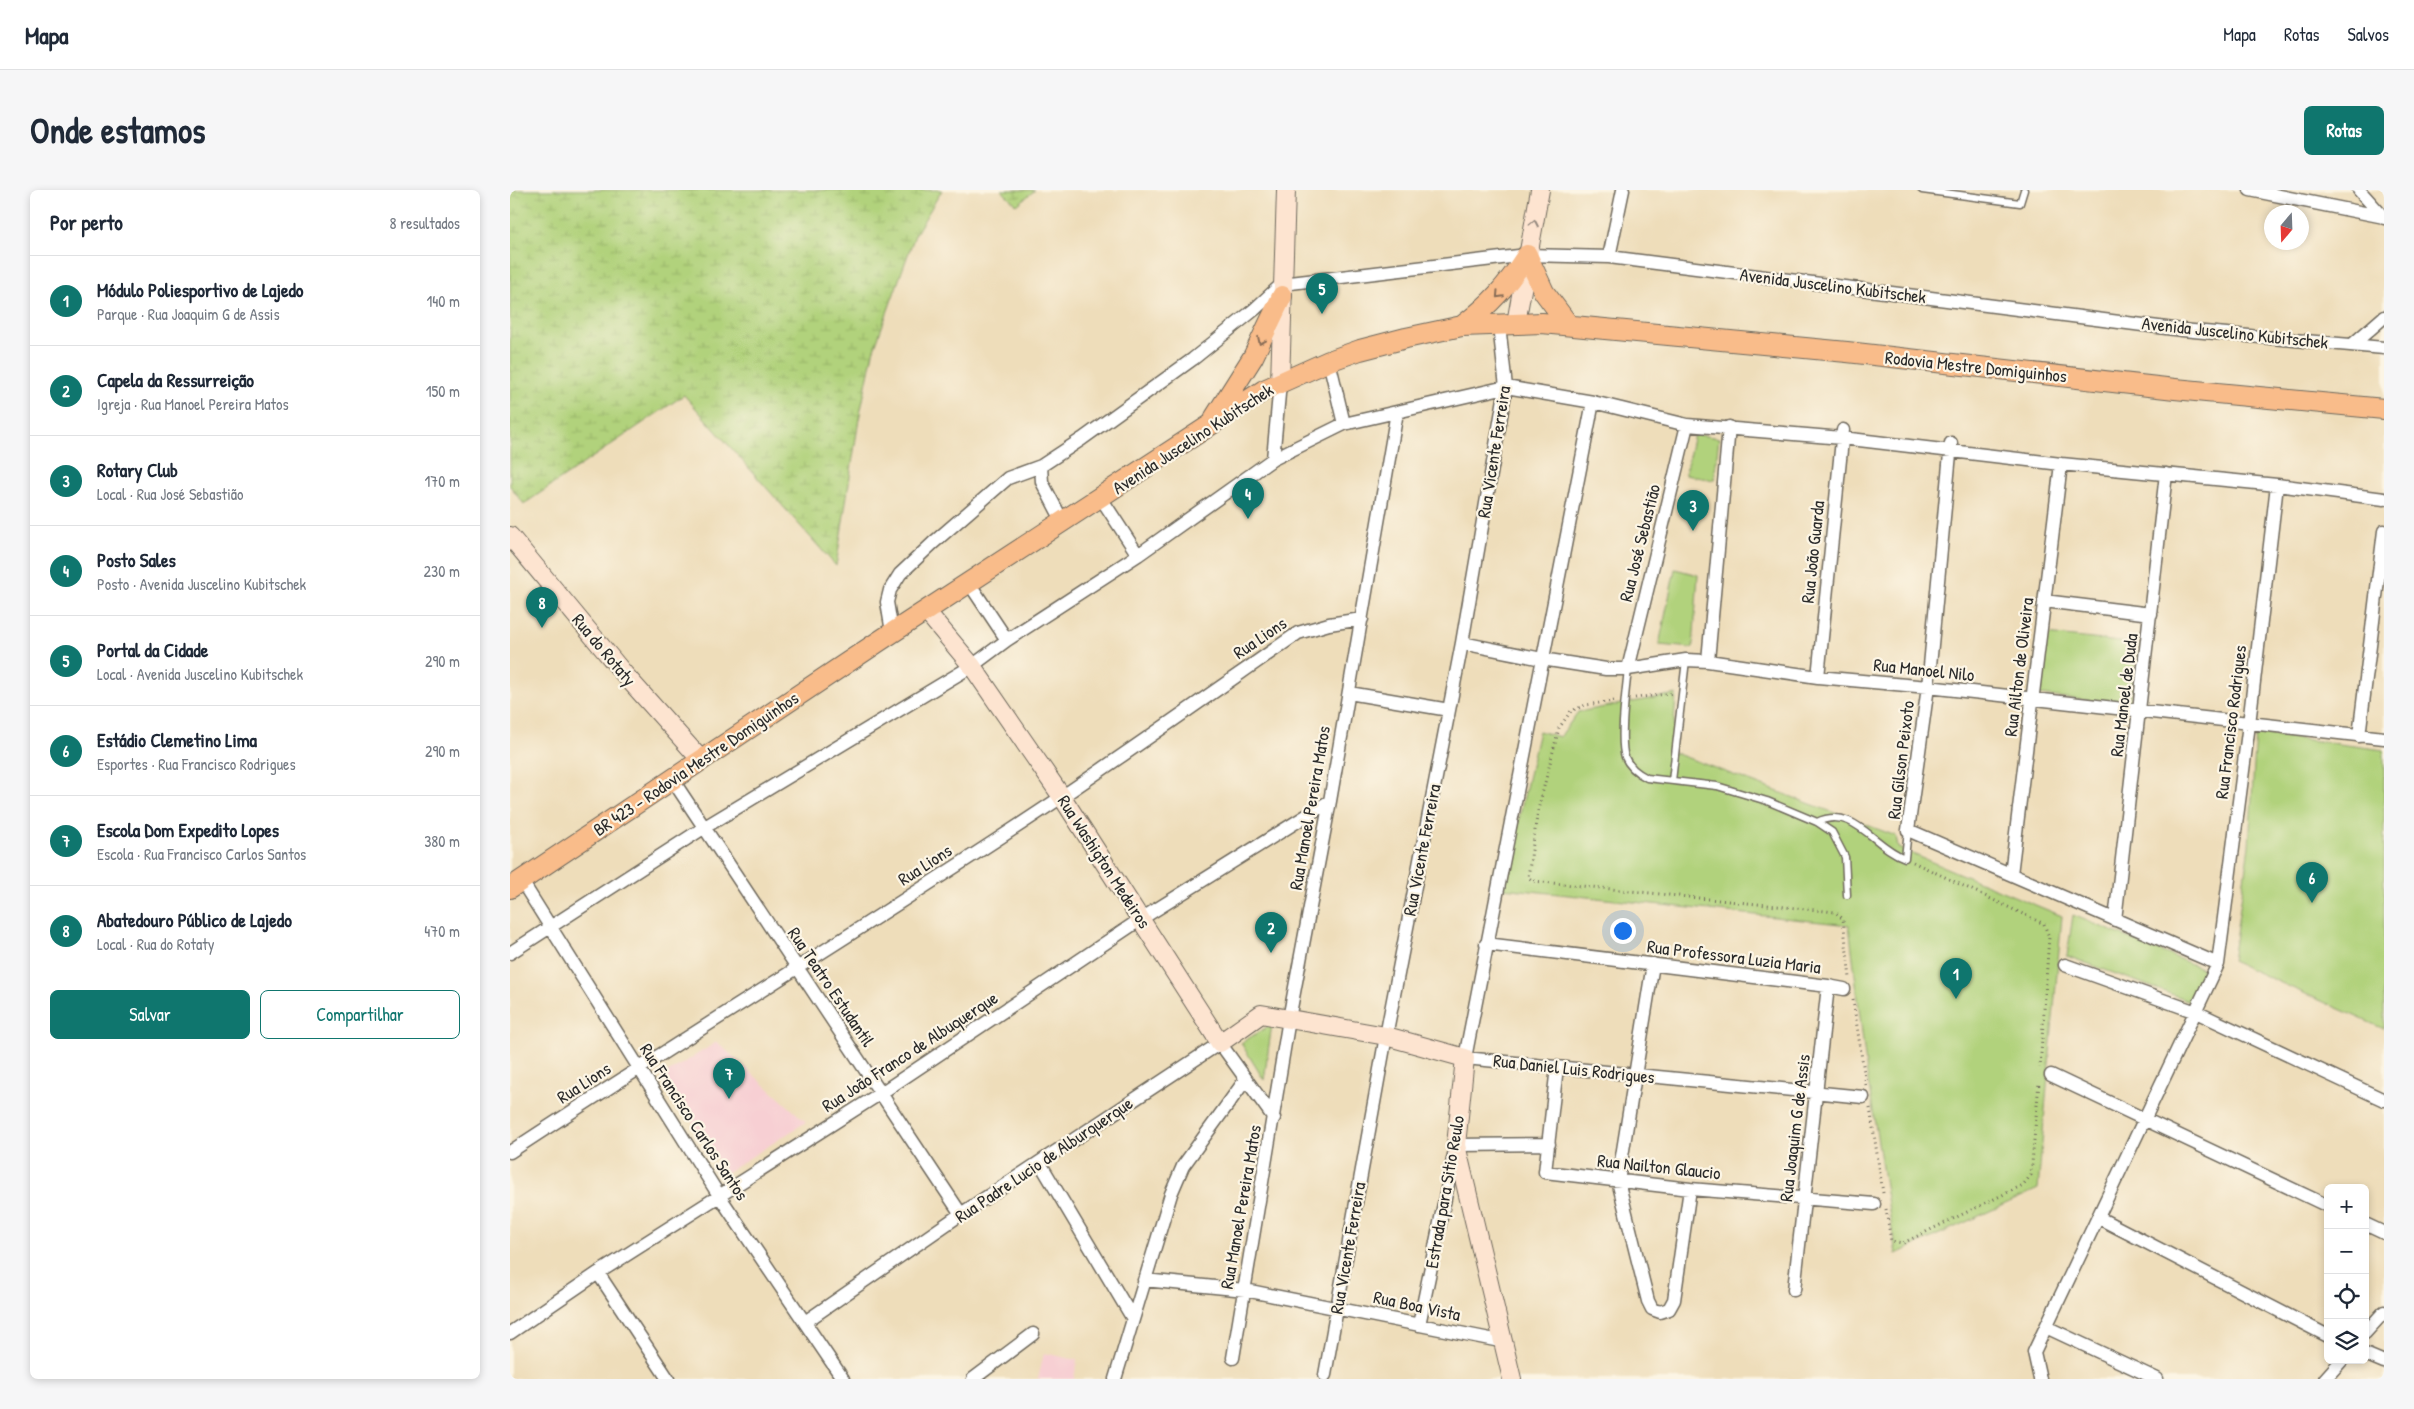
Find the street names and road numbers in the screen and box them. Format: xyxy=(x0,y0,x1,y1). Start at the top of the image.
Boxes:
street label: Avenida Juscelino Kubitschek xyxy=(1739,262,1928,309)
street label: Avenida Juscelino Kubitschek xyxy=(2141,310,2330,355)
street label: Rodovia Mestre Domiguinhos xyxy=(1884,345,2068,388)
street label: Avenida Juscelino Kubitschek xyxy=(1107,377,1278,500)
street label: Rua Vicente Ferreira xyxy=(1471,384,1516,520)
street label: Rua José Sebastião xyxy=(1613,482,1666,604)
street label: Rua João Guarda xyxy=(1795,500,1830,604)
street label: Rua Ailton de Oliveira xyxy=(1998,596,2039,738)
street label: Rua do Rotaty xyxy=(567,608,642,692)
street label: Rua Lions xyxy=(1228,611,1291,665)
street label: Rua Manoel de Duda xyxy=(2104,632,2143,758)
street label: Rua Francisco Rodrigues xyxy=(2209,644,2252,800)
street label: Rua Manoel Nilo xyxy=(1872,652,1976,687)
street label: BR 423 - Rodovia Mestre Domiguinhos xyxy=(588,685,803,842)
street label: Rua Gilson Peixoto xyxy=(1881,699,1920,821)
street label: Rua Manoel Pereira Matos xyxy=(1283,724,1336,892)
street label: Rua Vicente Ferreira xyxy=(1397,782,1447,918)
street label: Rua Washigton Medeiros xyxy=(1052,790,1157,933)
street label: Rua Lions xyxy=(893,838,957,891)
street label: Rua Teatro Estudantil xyxy=(782,922,881,1052)
street label: Rua Professora Luzia Maria xyxy=(1646,933,1822,980)
street label: Rua João Franco de Albuquerque xyxy=(817,985,1003,1118)
street label: Rua Francisco Carlos Santos xyxy=(634,1038,755,1205)
street label: Rua Daniel Luis Rodrigues xyxy=(1492,1048,1656,1089)
street label: Rua Joaquim G de Assis xyxy=(1773,1053,1816,1203)
street label: Rua Lions xyxy=(552,1056,616,1109)
street label: Rua Padre Lucio de Alburquerque xyxy=(950,1091,1138,1229)
street label: Estrada para Sitio Reulo xyxy=(1419,1114,1470,1270)
street label: Rua Manoel Pereira Matos xyxy=(1214,1123,1267,1291)
street label: Rua Nailton Glaucio xyxy=(1596,1148,1722,1185)
street label: Rua Vicente Ferreira xyxy=(1324,1180,1371,1316)
street label: Rua Boa Vista xyxy=(1371,1284,1463,1327)

